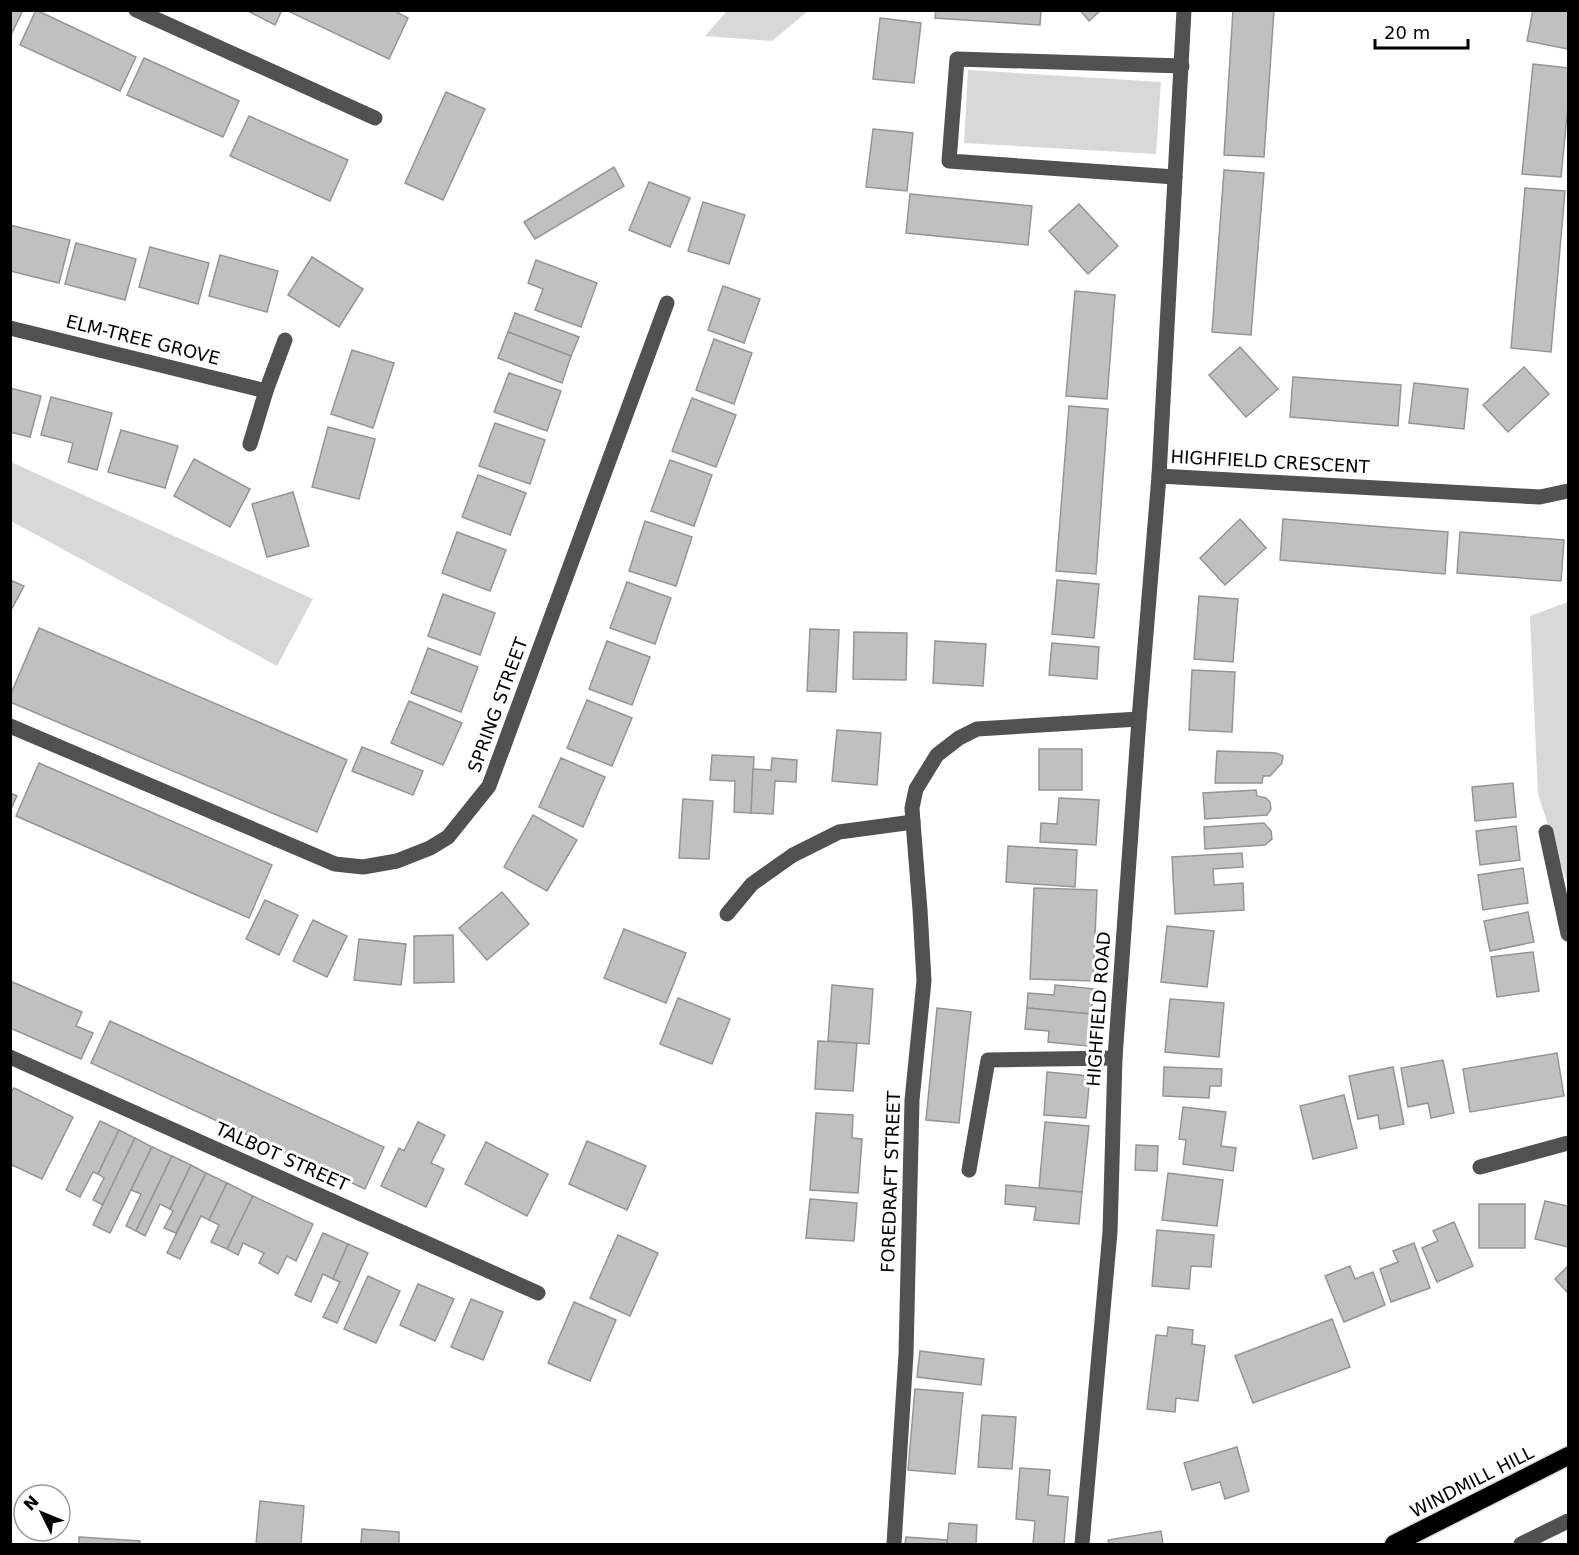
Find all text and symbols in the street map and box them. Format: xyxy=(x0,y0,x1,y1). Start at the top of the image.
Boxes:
scale bar xyxy=(1375,12,1468,50)
text: 20 m xyxy=(1384,22,1430,43)
street label: ELM-TREE GROVE xyxy=(64,310,222,369)
street label: HIGHFIELD CRESCENT xyxy=(1170,446,1371,477)
street label: SPRING STREET xyxy=(463,634,532,775)
street label: HIGHFIELD ROAD xyxy=(1083,931,1114,1087)
street label: FOREDRAFT STREET xyxy=(877,1090,904,1273)
street label: TALBOT STREET xyxy=(211,1117,353,1196)
street label: WINDMILL HILL xyxy=(1406,1441,1537,1522)
north arrow xyxy=(12,1483,72,1543)
text: N xyxy=(20,1492,43,1514)

